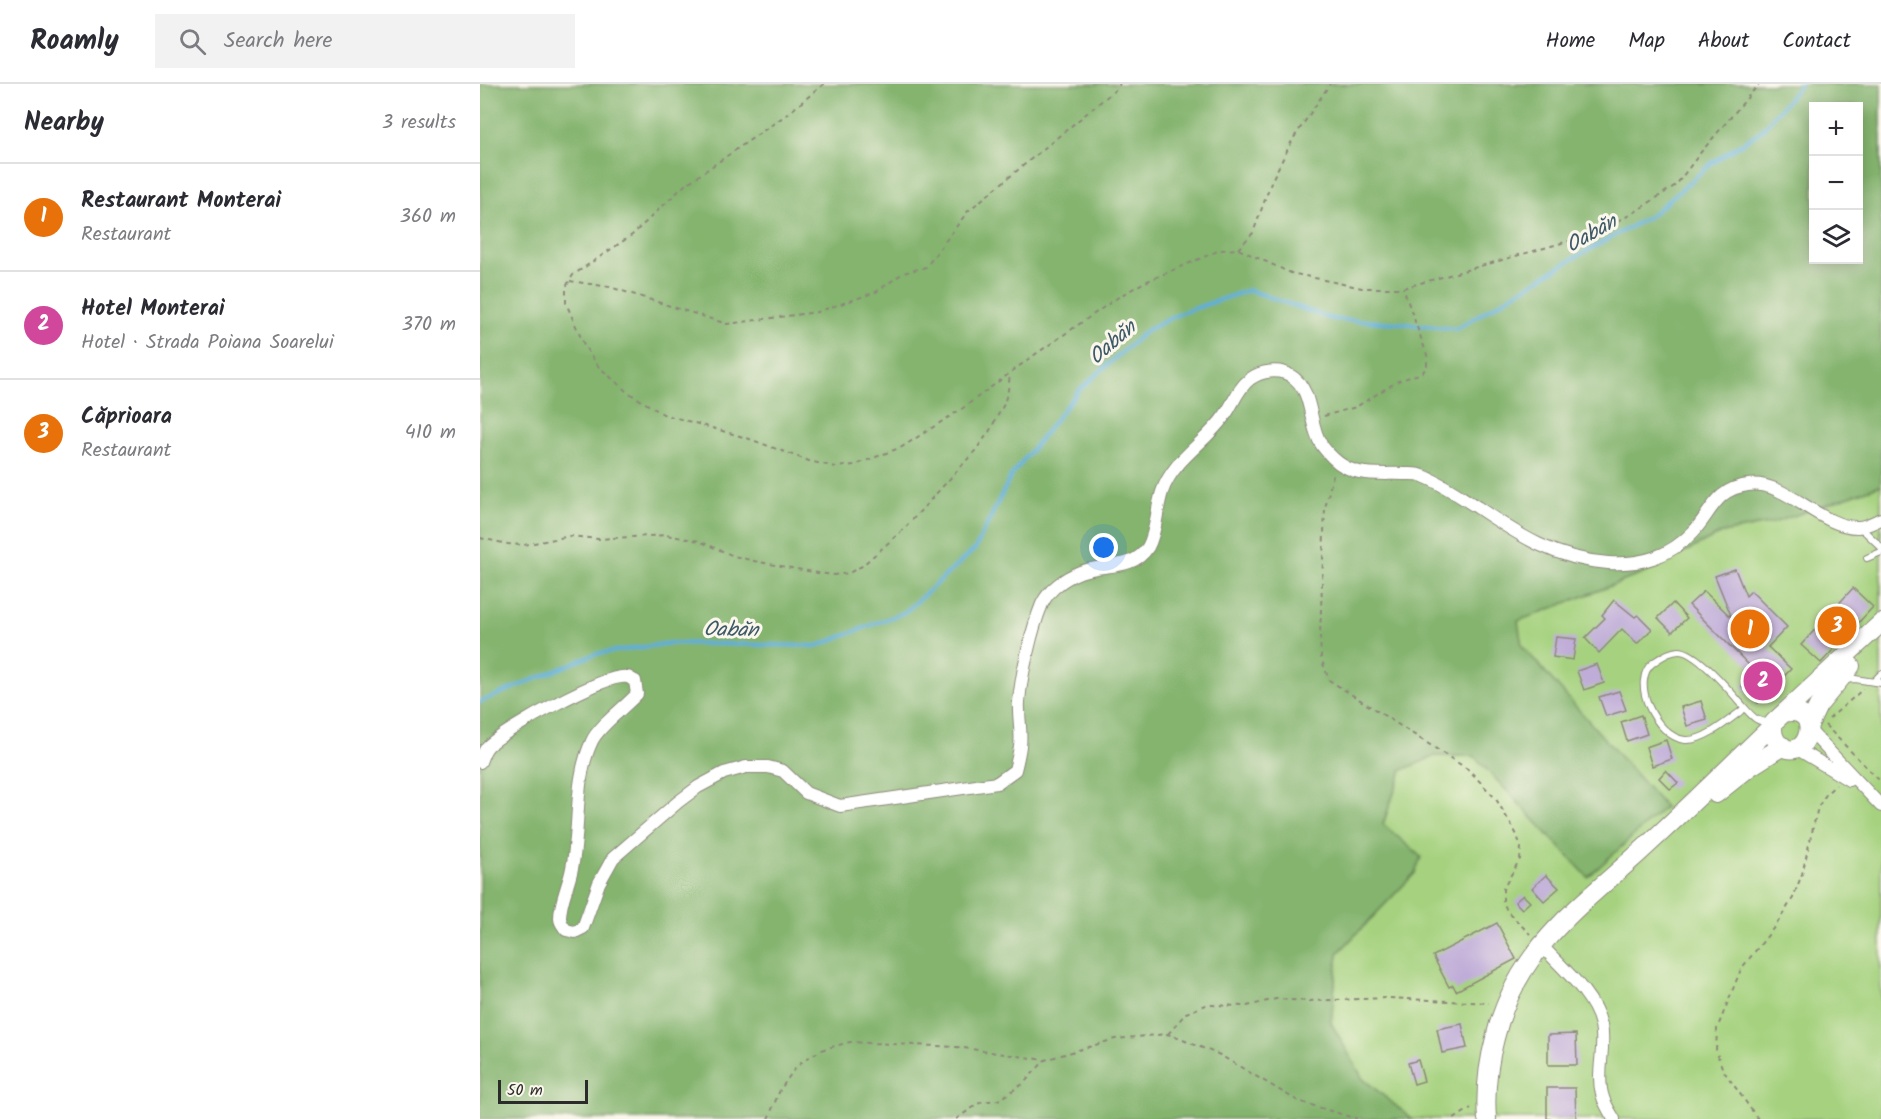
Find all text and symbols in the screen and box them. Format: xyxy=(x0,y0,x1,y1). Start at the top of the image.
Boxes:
search box xyxy=(155,14,575,68)
text: Roamly xyxy=(30,19,119,64)
text: Search here xyxy=(224,24,332,59)
icon: search xyxy=(176,25,209,58)
text: Home xyxy=(1546,25,1595,58)
text: Map xyxy=(1628,25,1665,58)
text: About xyxy=(1698,25,1749,58)
text: Contact xyxy=(1782,25,1851,58)
text: Nearby xyxy=(24,102,104,144)
map controls xyxy=(1809,102,1863,264)
button: + xyxy=(1809,102,1863,156)
text: 3 results xyxy=(382,107,456,139)
button: − xyxy=(1809,156,1863,210)
text: Restaurant Monterai xyxy=(81,184,281,219)
text: 1 xyxy=(40,201,47,233)
text: 360 m xyxy=(400,201,456,233)
water label: Oabăn xyxy=(1560,205,1625,262)
button: layers xyxy=(1809,210,1863,264)
text: Restaurant xyxy=(81,219,171,251)
text: Hotel Monterai xyxy=(81,292,225,327)
text: 2 xyxy=(38,309,49,341)
text: 370 m xyxy=(401,309,456,341)
water label: Oabăn xyxy=(1081,312,1146,374)
text: Hotel · Strada Poiana Soarelui xyxy=(81,327,334,359)
text: Căprioara xyxy=(81,400,172,435)
text: 3 xyxy=(38,417,49,449)
text: 410 m xyxy=(405,417,456,449)
text: Restaurant xyxy=(81,435,171,467)
your location xyxy=(1089,533,1118,562)
pin: 3 xyxy=(1818,604,1856,648)
pin: 1 xyxy=(1730,606,1770,652)
water label: Oabăn xyxy=(703,614,760,648)
pin: 2 xyxy=(1744,658,1782,704)
scale bar xyxy=(498,1077,588,1104)
text: 50 m xyxy=(507,1078,543,1103)

